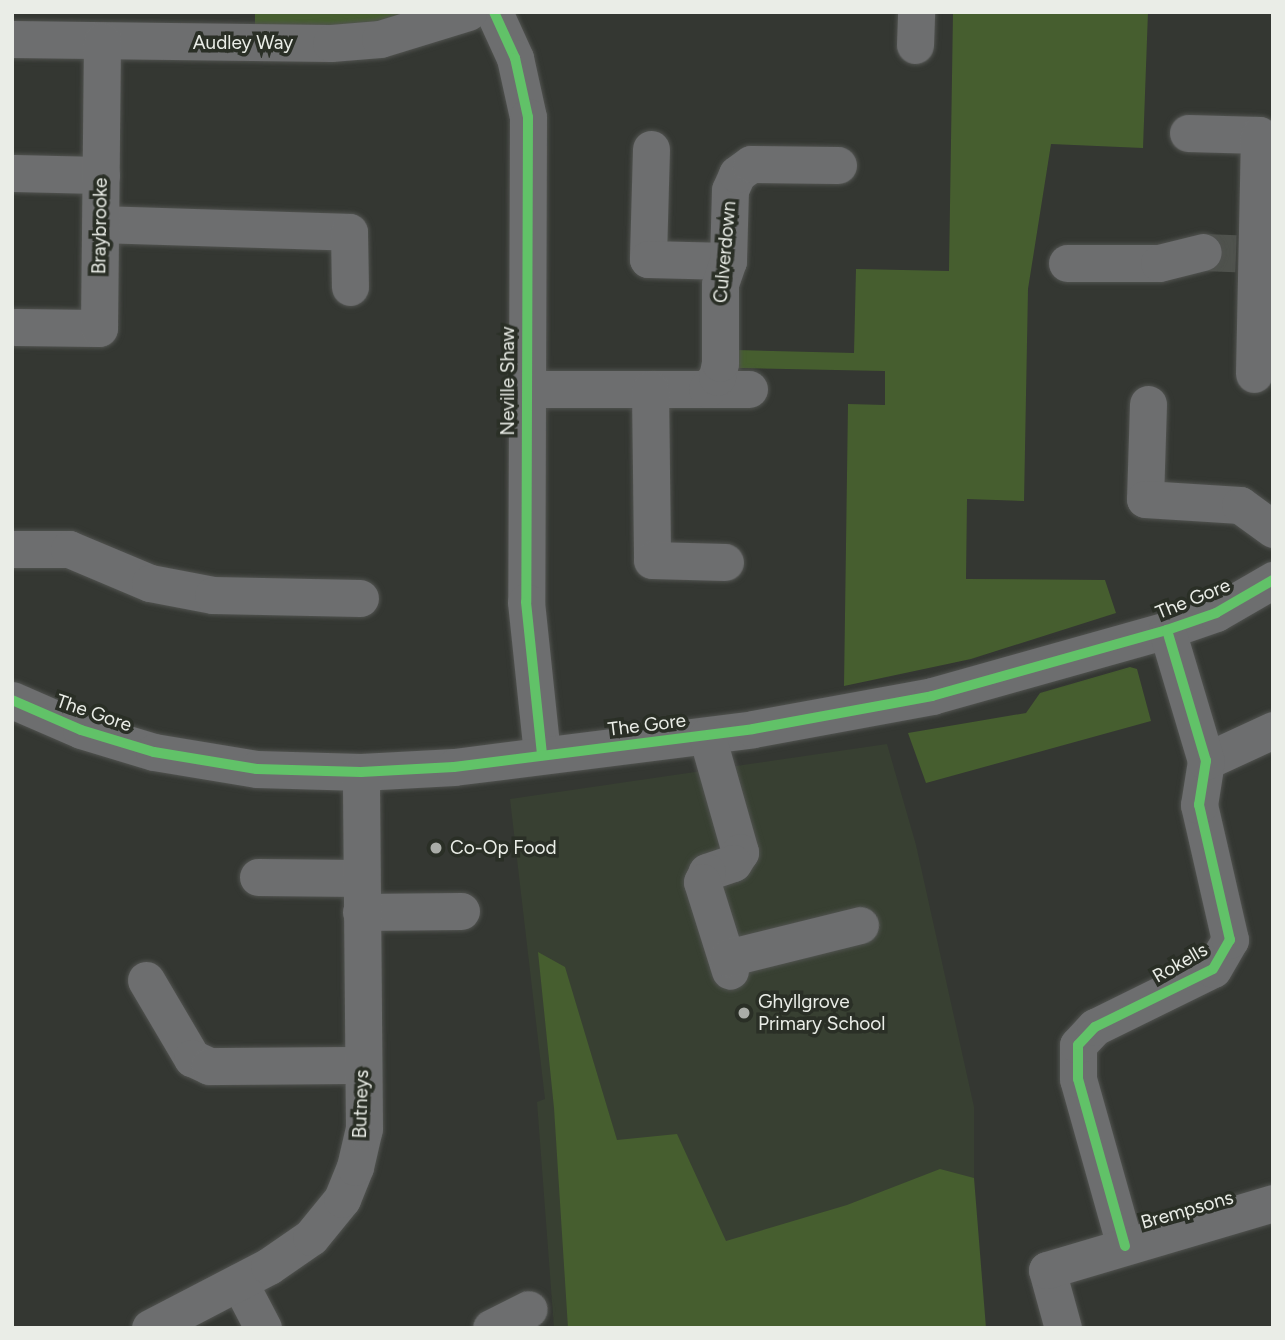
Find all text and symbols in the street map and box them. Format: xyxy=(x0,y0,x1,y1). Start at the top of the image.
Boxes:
street label: Audley Way xyxy=(193,32,293,54)
street label: Braybrooke xyxy=(88,178,112,274)
street label: Culverdown xyxy=(709,200,741,304)
street label: Neville Shaw xyxy=(497,326,519,436)
street label: The Gore xyxy=(1152,574,1234,624)
street label: The Gore xyxy=(53,689,135,737)
street label: The Gore xyxy=(607,709,687,741)
place label: Co-Op Food xyxy=(450,837,557,859)
marker: Co-Op Food xyxy=(428,840,444,856)
street label: Rokells xyxy=(1149,938,1211,988)
place label: Ghyllgrove Primary School xyxy=(758,991,885,1035)
marker: Ghyllgrove Primary School xyxy=(736,1005,752,1021)
street label: Butneys xyxy=(348,1069,374,1139)
street label: Brempsons xyxy=(1138,1186,1236,1234)

